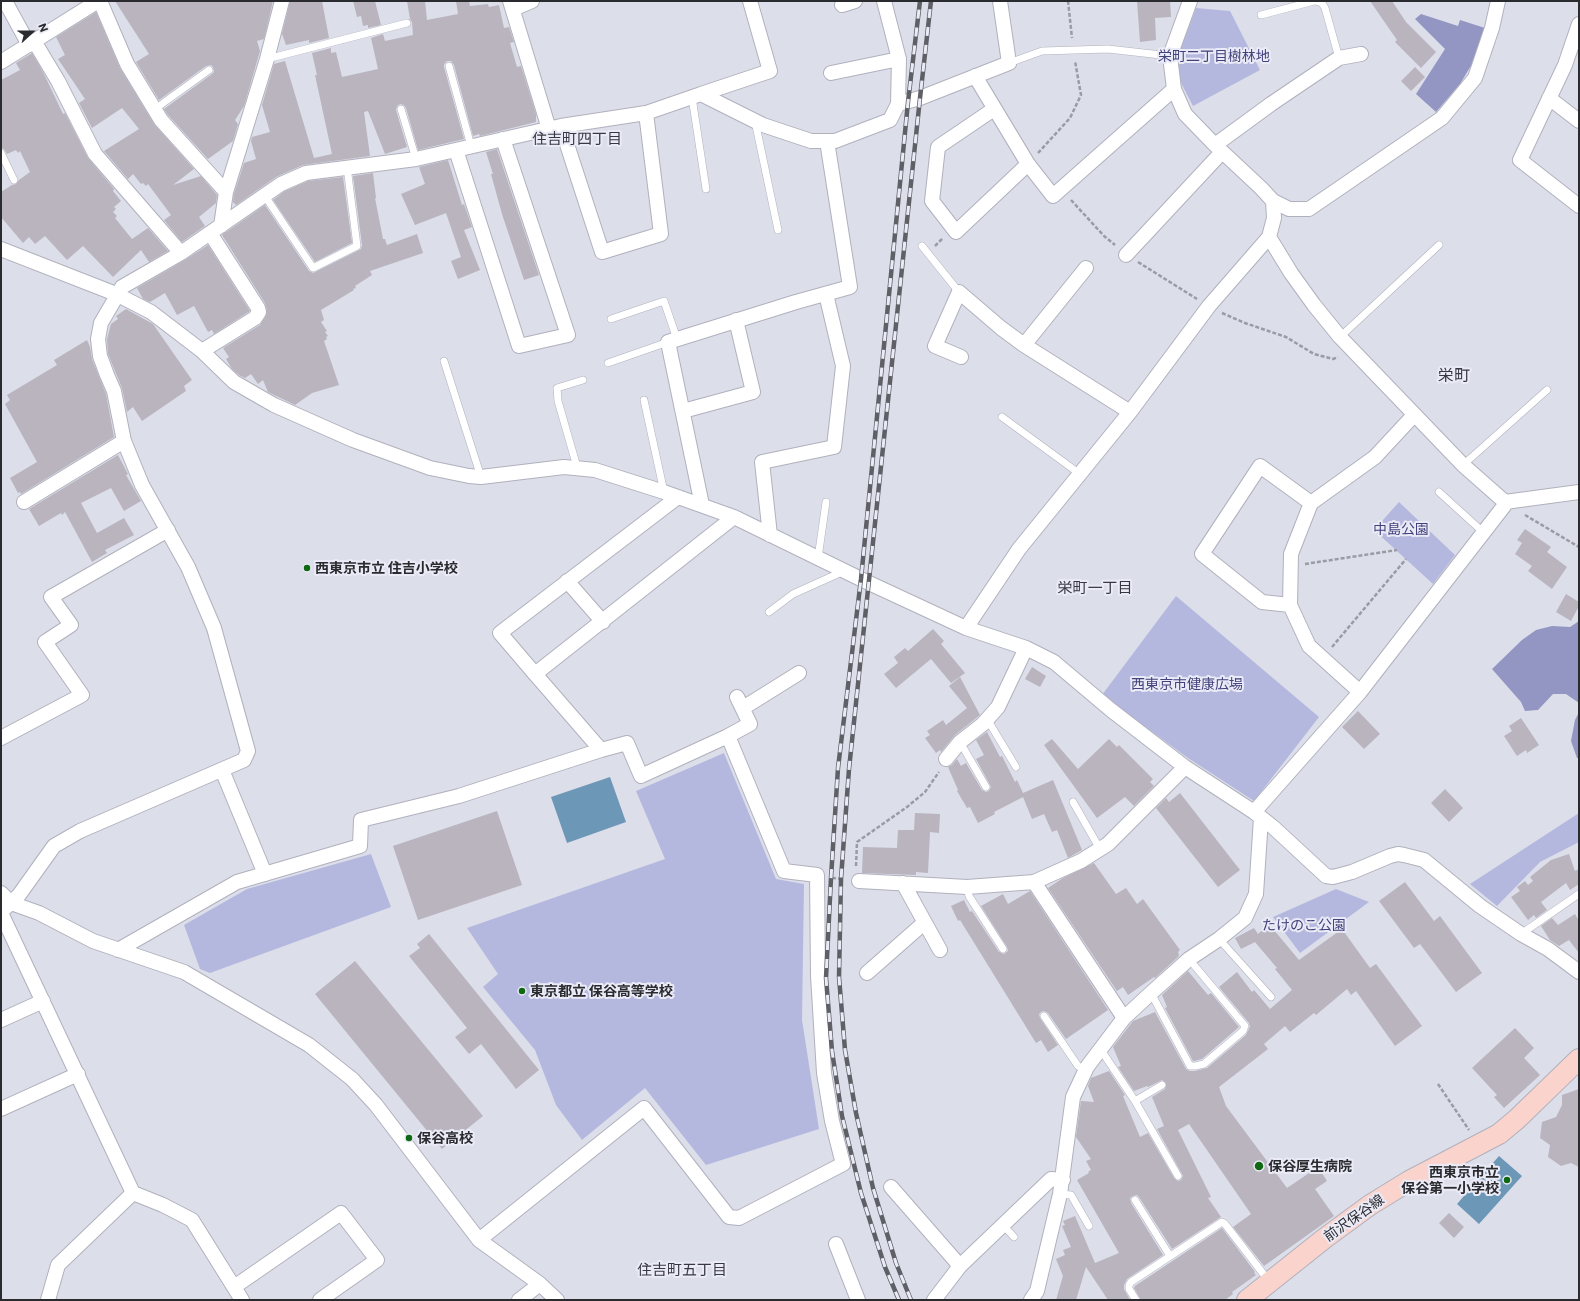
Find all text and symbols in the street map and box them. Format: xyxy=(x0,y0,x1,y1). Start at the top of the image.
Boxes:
north arrow xyxy=(12,12,52,52)
text: N xyxy=(36,21,51,34)
park label: 栄町二丁目樹林地 xyxy=(1158,48,1270,64)
district label: 住吉町四丁目 xyxy=(532,130,622,148)
district label: 栄町 xyxy=(1438,366,1470,386)
park label: 中島公園 xyxy=(1373,521,1429,537)
place label: 西東京市立 住吉小学校 xyxy=(315,560,458,576)
marker: 西東京市立 住吉小学校 xyxy=(302,563,312,573)
district label: 栄町一丁目 xyxy=(1058,579,1132,597)
park label: 西東京市健康広場 xyxy=(1131,676,1243,692)
park label: たけのこ公園 xyxy=(1262,917,1346,933)
place label: 東京都立 保谷高等学校 xyxy=(530,983,673,999)
marker: 東京都立 保谷高等学校 xyxy=(517,986,527,996)
place label: 保谷高校 xyxy=(417,1130,473,1146)
marker: 保谷高校 xyxy=(404,1133,414,1143)
place label: 保谷厚生病院 xyxy=(1268,1158,1352,1174)
marker: 保谷厚生病院 xyxy=(1253,1160,1265,1172)
place label: 西東京市立 保谷第一小学校 xyxy=(1401,1164,1499,1196)
marker: 西東京市立 保谷第一小学校 xyxy=(1502,1175,1512,1185)
street label: 前沢保谷線 xyxy=(1321,1191,1387,1245)
district label: 住吉町五丁目 xyxy=(637,1261,727,1279)

